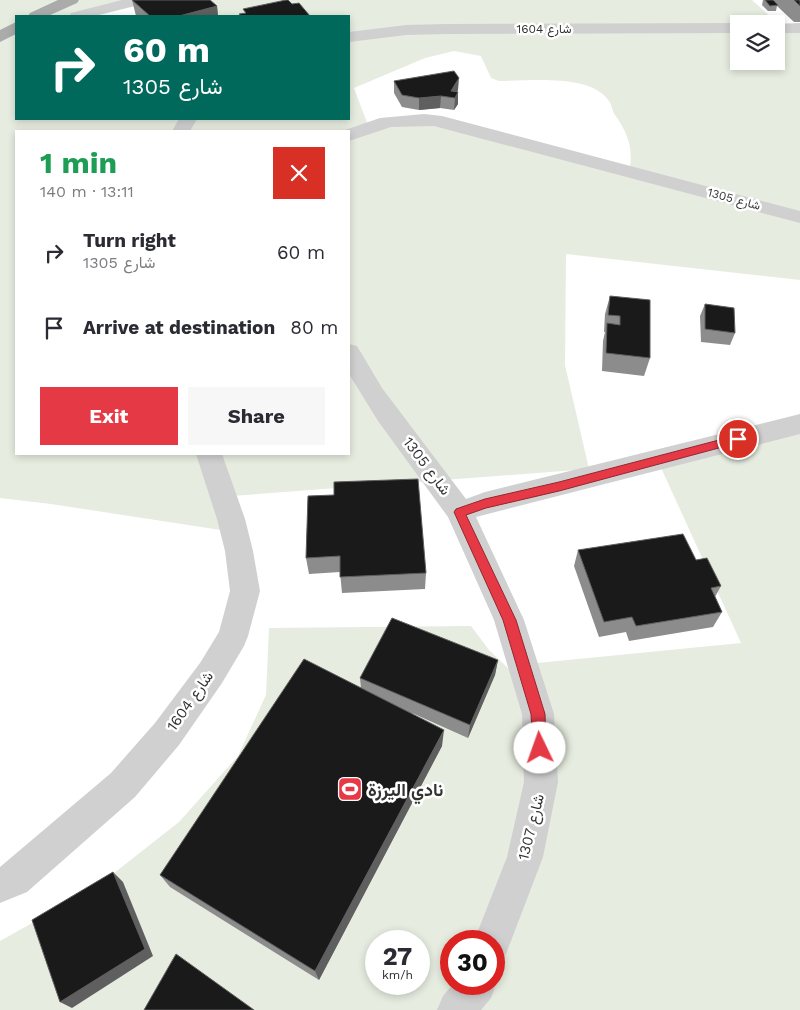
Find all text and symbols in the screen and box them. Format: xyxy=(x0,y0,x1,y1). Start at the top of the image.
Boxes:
map controls xyxy=(730,15,785,70)
button: layers xyxy=(730,15,785,70)
street label: شارع 1604 xyxy=(516,22,572,38)
text: 60 m xyxy=(123,29,210,71)
icon: right xyxy=(40,35,105,100)
text: شارع 1305 xyxy=(123,74,223,99)
text: 1 min xyxy=(40,145,117,180)
button: close xyxy=(273,147,325,199)
text: 140 m · 13:11 xyxy=(40,182,134,201)
street label: شارع 1305 xyxy=(705,185,762,215)
text: Turn right xyxy=(83,229,176,252)
icon: right xyxy=(40,239,68,267)
text: 60 m xyxy=(277,241,325,264)
text: شارع 1305 xyxy=(83,253,155,272)
icon: arrive xyxy=(40,314,68,342)
text: Arrive at destination xyxy=(83,316,275,339)
text: 80 m xyxy=(290,316,338,339)
button: Exit xyxy=(40,387,178,445)
button: Share xyxy=(188,387,325,445)
pin xyxy=(717,418,759,460)
icon: arrive xyxy=(724,425,752,453)
street label: شارع 1305 xyxy=(398,433,455,500)
street label: شارع 1604 xyxy=(163,668,219,735)
position arrow xyxy=(513,721,565,773)
sports icon: نادي اليرزة xyxy=(337,776,363,802)
place label: نادي اليرزة xyxy=(368,779,443,805)
street label: شارع 1307 xyxy=(514,792,550,862)
speed limit sign: 30 xyxy=(440,930,505,995)
text: 27 xyxy=(383,942,412,971)
text: km/h xyxy=(382,968,413,982)

